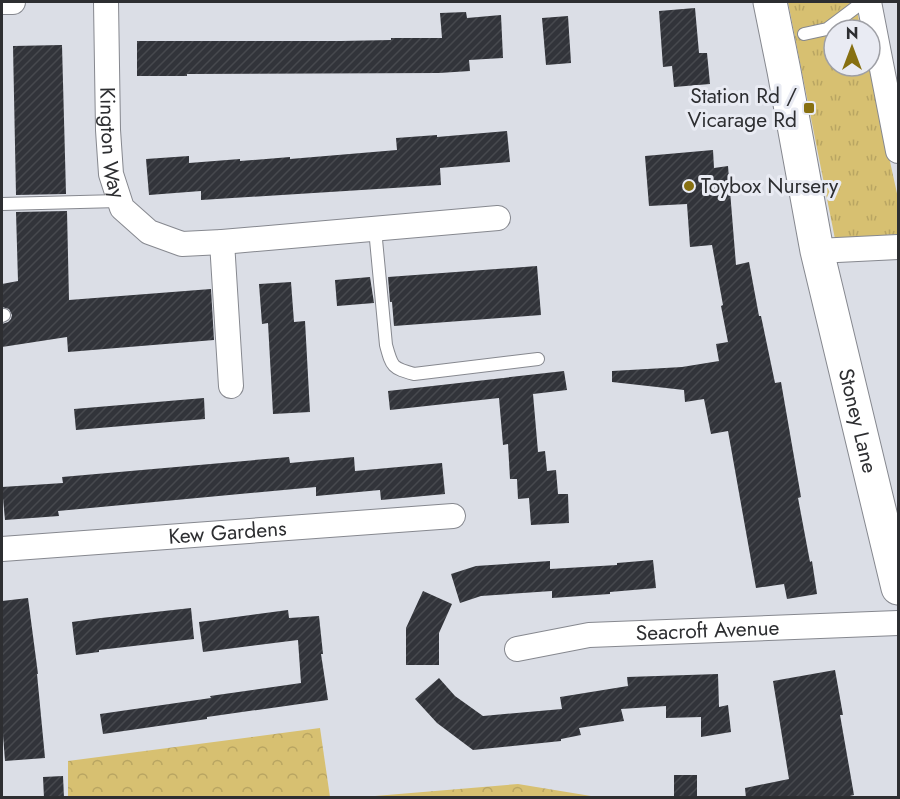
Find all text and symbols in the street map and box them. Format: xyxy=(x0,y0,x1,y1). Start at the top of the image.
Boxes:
north arrow xyxy=(822,18,882,78)
text: N xyxy=(846,22,858,45)
place label: Station Rd / Vicarage Rd xyxy=(687,81,797,135)
street label: Kington Way xyxy=(92,87,133,203)
marker: Station Rd / Vicarage Rd xyxy=(802,101,816,115)
place label: Toybox Nursery xyxy=(701,171,839,201)
marker: Toybox Nursery xyxy=(682,179,696,193)
street label: Stoney Lane xyxy=(831,365,885,476)
street label: Kew Gardens xyxy=(167,513,287,552)
street label: Seacroft Avenue xyxy=(635,613,780,648)

